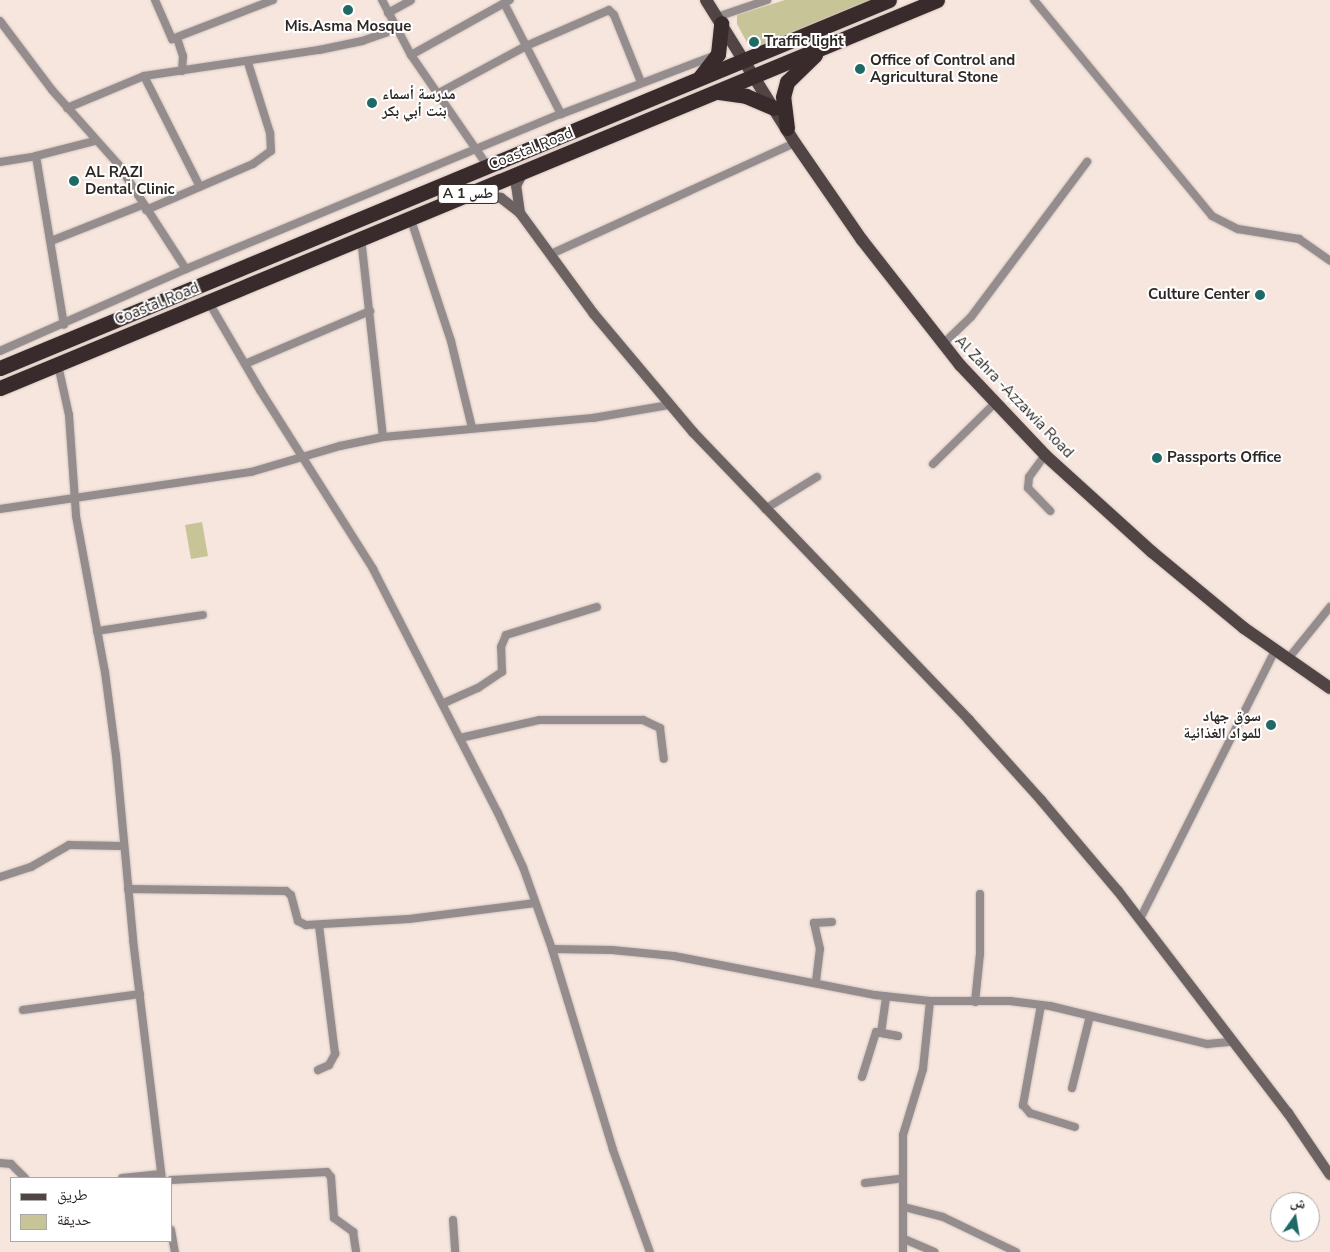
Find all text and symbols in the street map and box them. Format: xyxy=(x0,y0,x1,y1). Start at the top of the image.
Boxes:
marker: Mis.Asma Mosque xyxy=(342,4,354,16)
place label: Mis.Asma Mosque xyxy=(285,18,411,36)
place label: Traffic light xyxy=(764,33,844,51)
marker: Traffic light xyxy=(748,36,760,48)
place label: Office of Control and Agricultural Stone xyxy=(870,51,1015,86)
marker: Office of Control and Agricultural Stone xyxy=(854,63,866,75)
place label: مدرسة أسماء بنت أبي بكر xyxy=(382,85,456,120)
marker: مدرسة أسماء بنت أبي بكر xyxy=(366,97,378,109)
street label: Coastal Road xyxy=(486,124,576,174)
place label: AL RAZI Dental Clinic xyxy=(85,163,175,198)
marker: AL RAZI Dental Clinic xyxy=(67,174,81,188)
road number: A 1 طس xyxy=(437,182,499,205)
street label: Coastal Road xyxy=(112,279,202,329)
place label: Culture Center xyxy=(1148,286,1250,304)
marker: Culture Center xyxy=(1254,289,1266,301)
street label: Al Zahra -Azzawia Road xyxy=(951,332,1077,462)
place label: Passports Office xyxy=(1167,449,1281,467)
marker: Passports Office xyxy=(1151,452,1163,464)
place label: سوق جهاد للمواد الغذائية xyxy=(1183,707,1261,742)
marker: سوق جهاد للمواد الغذائية xyxy=(1265,719,1277,731)
legend xyxy=(10,1177,172,1242)
text: طريق xyxy=(57,1185,88,1205)
north arrow xyxy=(1270,1192,1320,1242)
text: ش xyxy=(1289,1192,1308,1214)
text: حديقة xyxy=(57,1210,91,1230)

